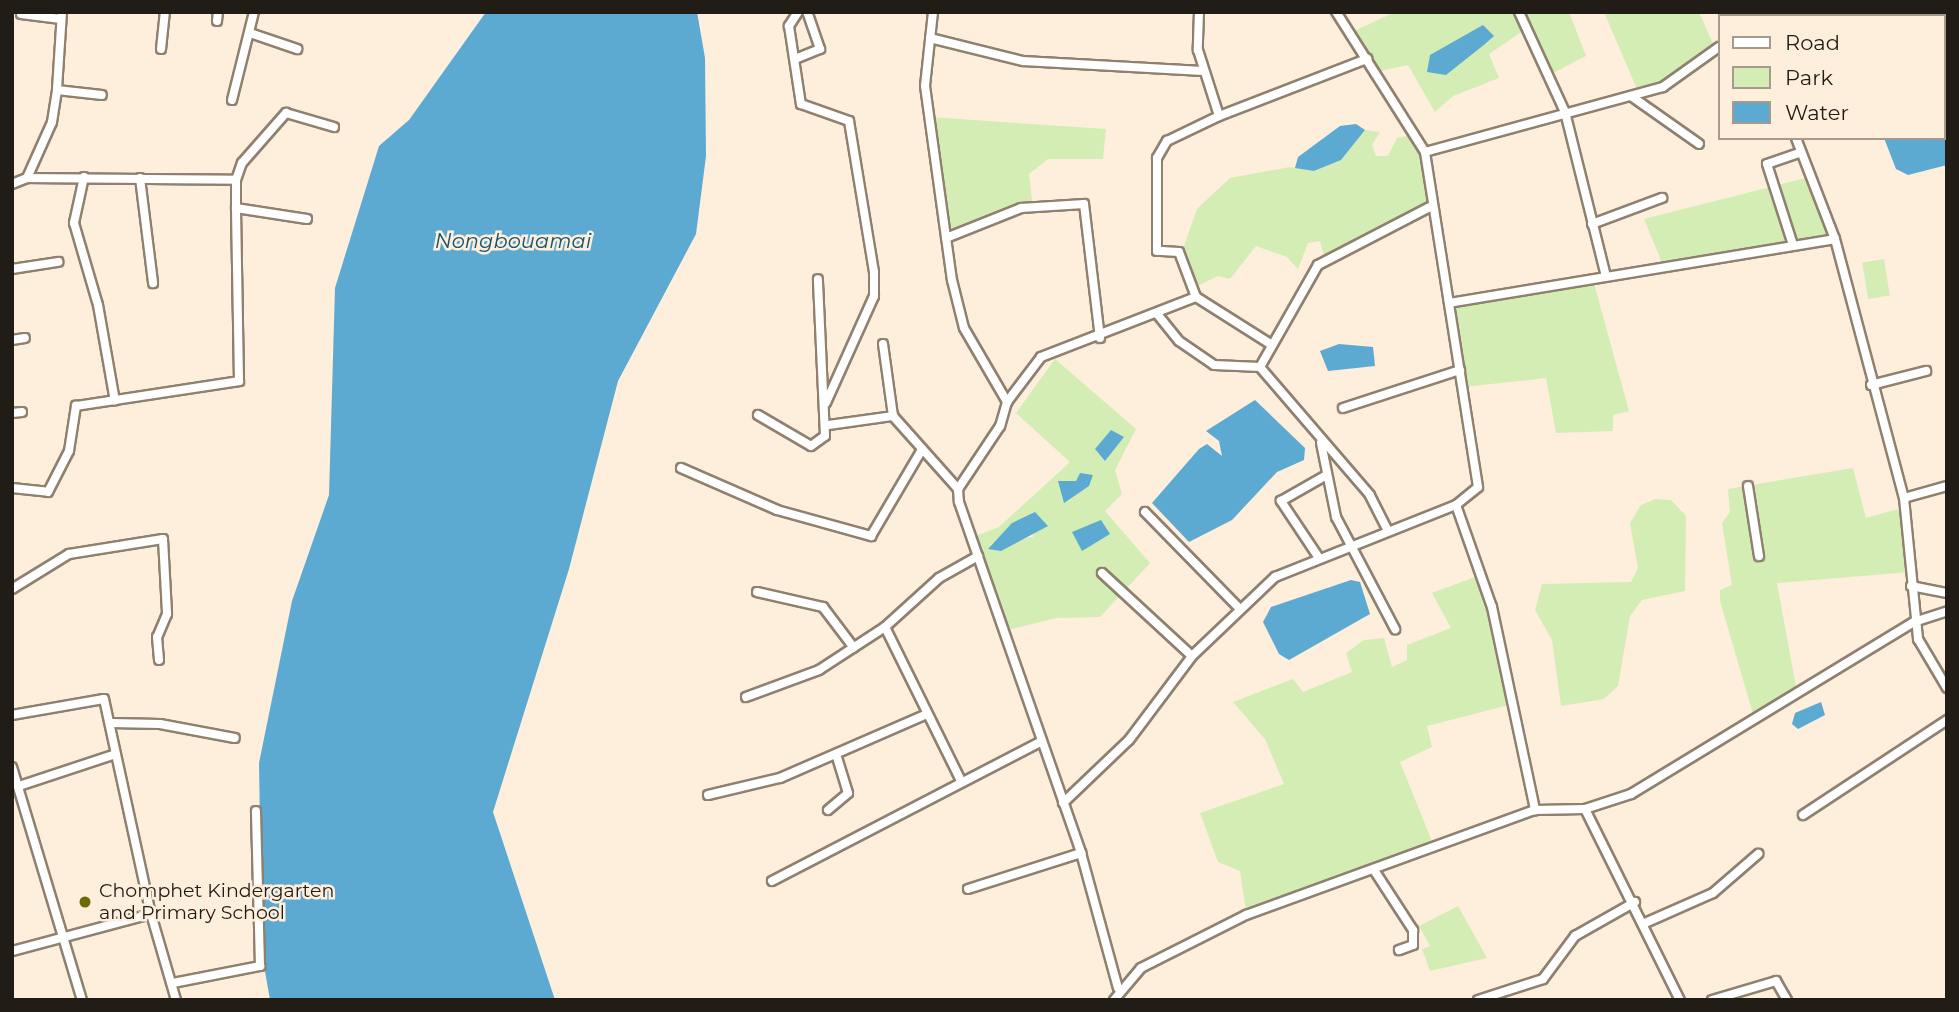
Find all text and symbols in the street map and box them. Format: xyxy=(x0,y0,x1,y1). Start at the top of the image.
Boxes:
legend xyxy=(1717,14,1945,140)
text: Road xyxy=(1785,30,1840,55)
text: Park xyxy=(1785,65,1833,90)
text: Water xyxy=(1785,100,1849,125)
water label: Nongbouamai xyxy=(435,228,591,254)
place label: Chomphet Kindergarten and Primary School xyxy=(99,880,334,924)
marker: Chomphet Kindergarten and Primary School xyxy=(77,894,93,910)

